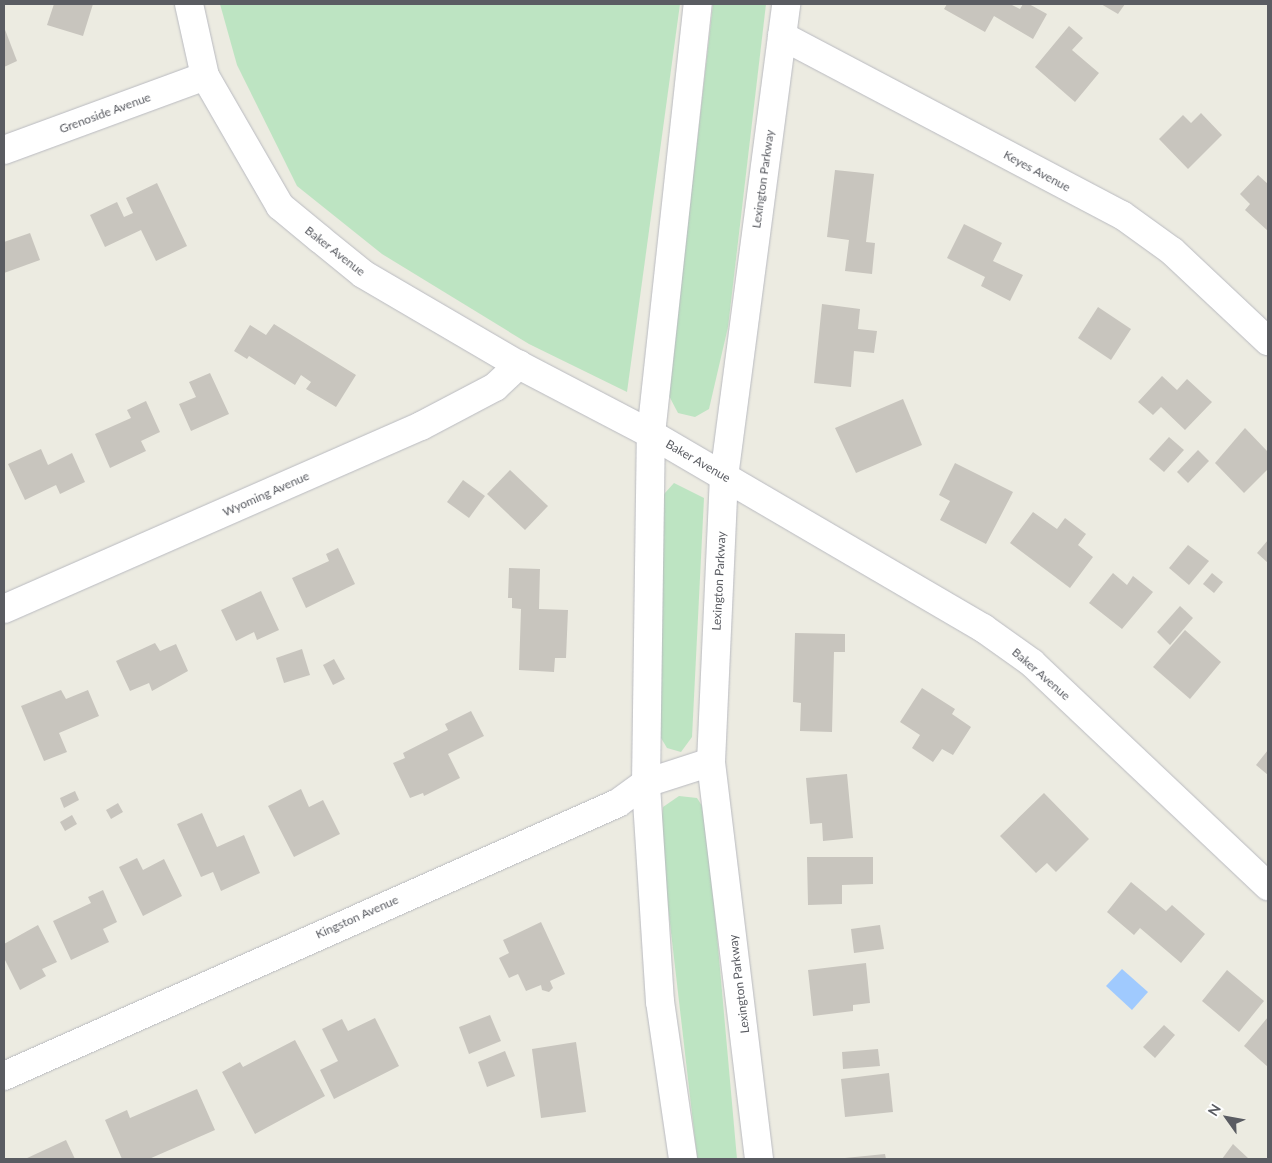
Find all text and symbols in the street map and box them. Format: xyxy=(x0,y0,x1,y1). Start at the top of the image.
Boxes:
street label: Grenoside Avenue xyxy=(57,90,153,136)
street label: Lexington Parkway xyxy=(749,129,777,229)
street label: Keyes Avenue xyxy=(1001,147,1073,195)
street label: Baker Avenue xyxy=(302,223,368,279)
street label: Baker Avenue xyxy=(663,437,733,485)
street label: Wyoming Avenue xyxy=(220,468,312,520)
street label: Lexington Parkway xyxy=(709,531,729,631)
street label: Baker Avenue xyxy=(1009,645,1073,703)
street label: Kingston Avenue xyxy=(313,892,401,942)
street label: Lexington Parkway xyxy=(726,934,752,1034)
north arrow xyxy=(1202,1093,1252,1143)
text: N xyxy=(1204,1101,1224,1119)

